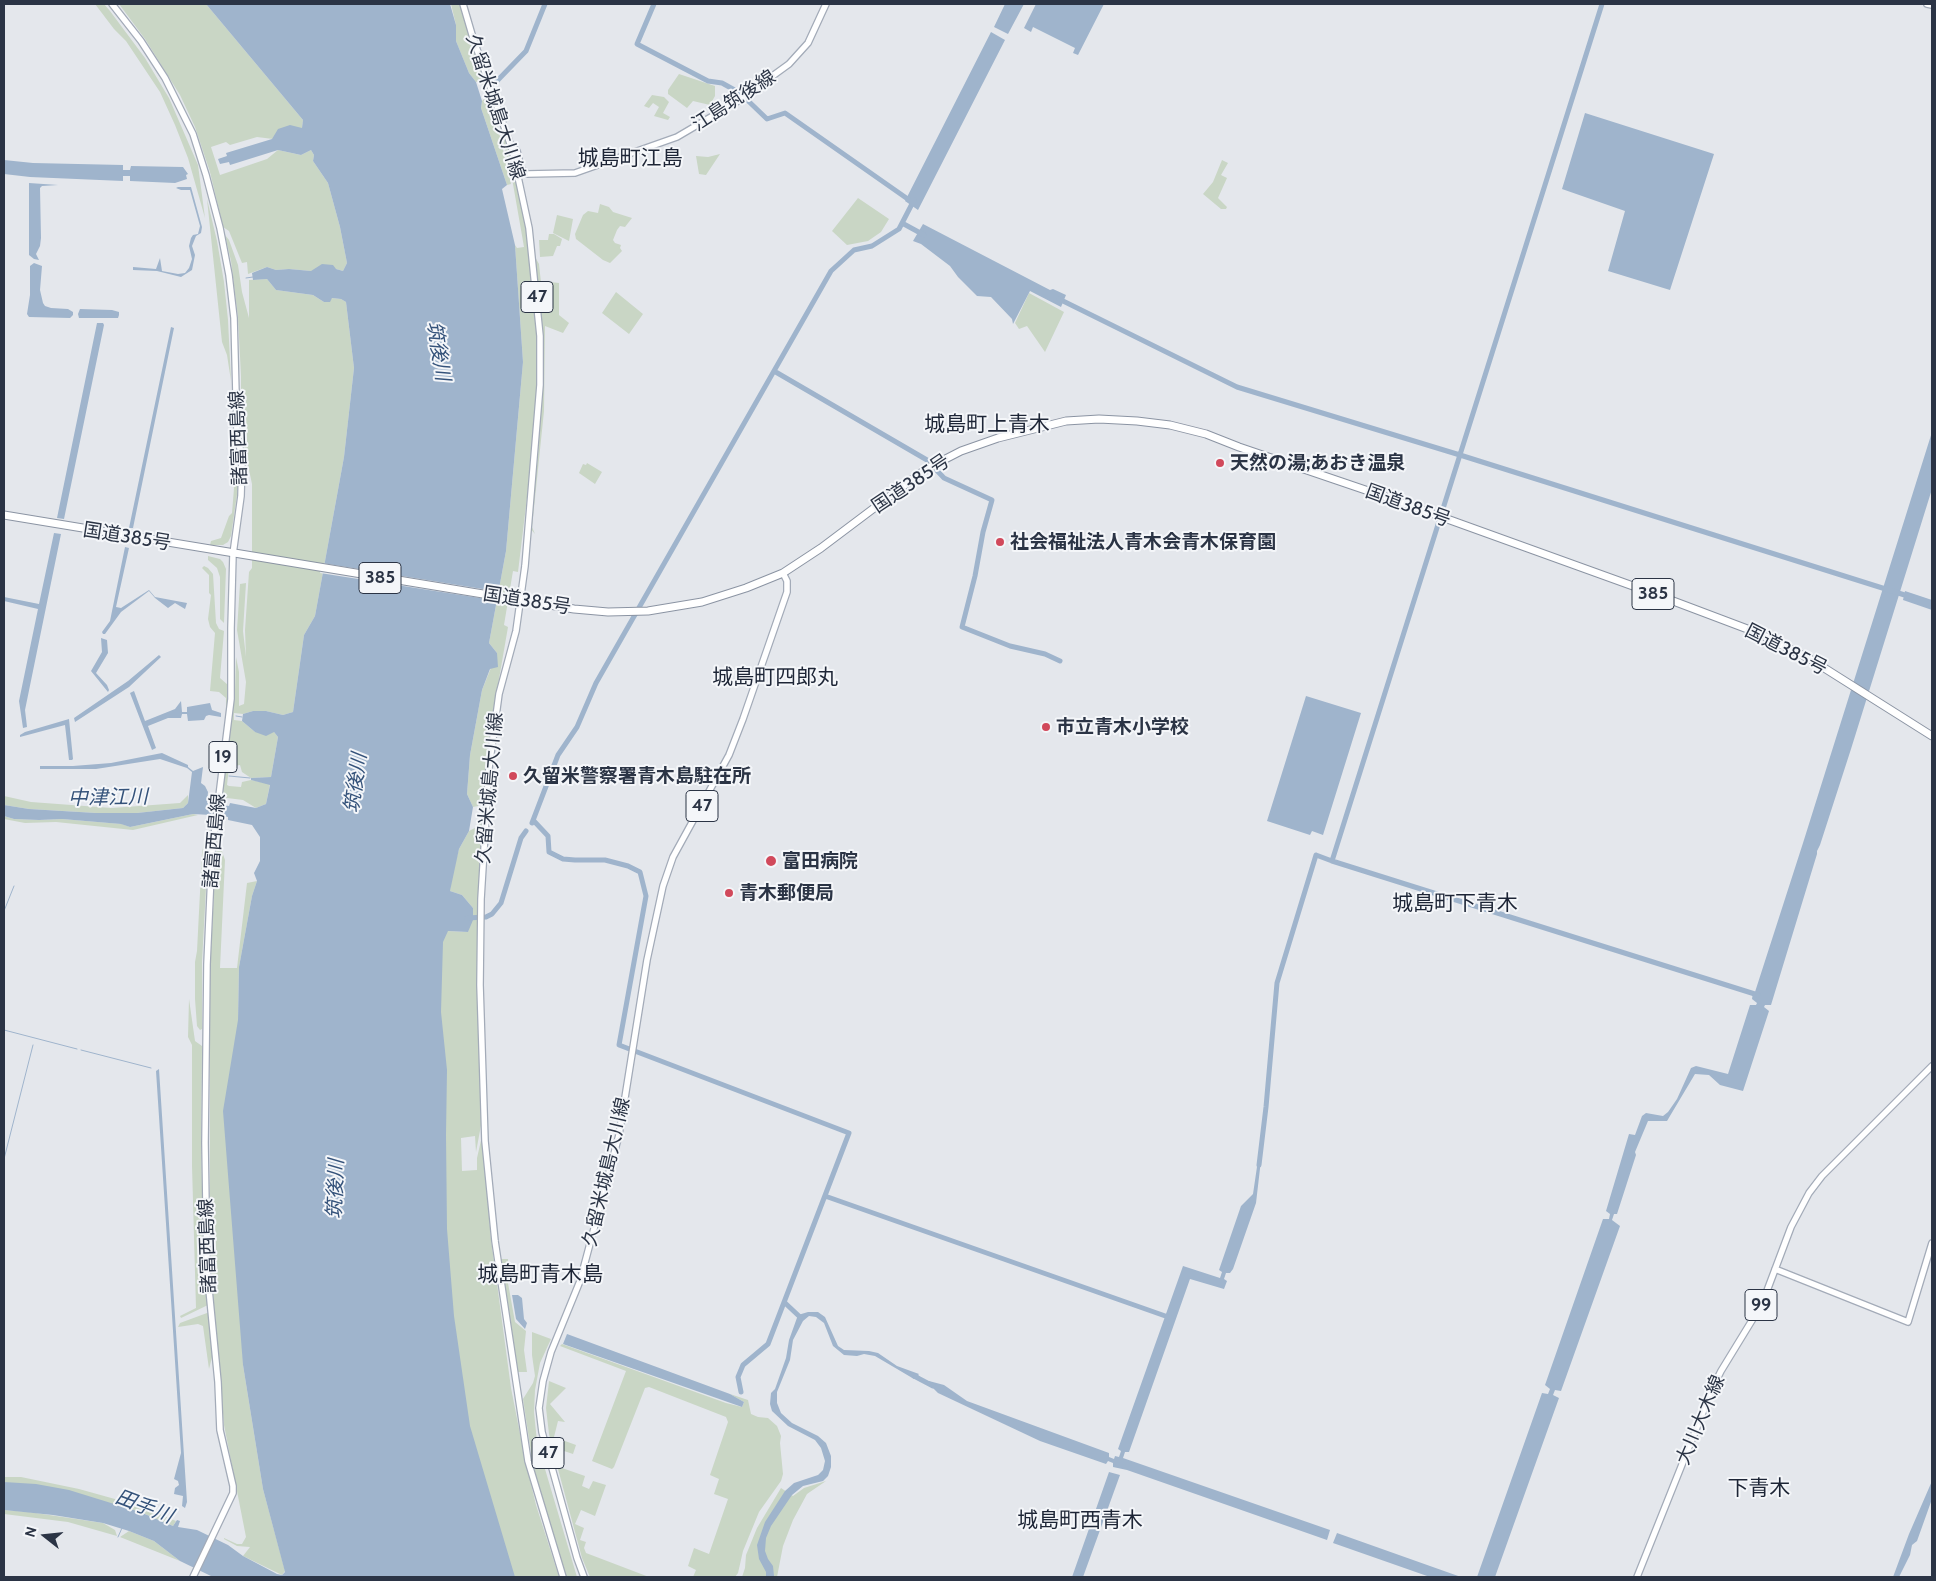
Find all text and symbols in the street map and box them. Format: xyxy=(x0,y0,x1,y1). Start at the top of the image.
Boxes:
street label: 久留米城島大川線 xyxy=(461,31,529,183)
street label: 江島筑後線 xyxy=(688,66,780,136)
district label: 城島町江島 xyxy=(578,146,682,172)
road number: 47 xyxy=(521,282,553,312)
water label: 筑後川 xyxy=(421,319,455,383)
street label: 諸富西島線 xyxy=(226,390,252,486)
district label: 城島町上青木 xyxy=(924,412,1050,438)
street label: 国道385号 xyxy=(868,450,954,518)
place label: 天然の湯;あおき温泉 xyxy=(1230,452,1405,474)
marker: 天然の湯;あおき温泉 xyxy=(1214,457,1226,469)
street label: 国道385号 xyxy=(1362,480,1454,532)
street label: 国道385号 xyxy=(81,519,173,555)
place label: 社会福祉法人青木会青木保育園 xyxy=(1010,531,1276,553)
marker: 社会福祉法人青木会青木保育園 xyxy=(994,536,1006,548)
road number: 385 xyxy=(359,562,401,594)
road number: 385 xyxy=(1632,578,1674,610)
street label: 国道385号 xyxy=(481,583,573,619)
street label: 国道385号 xyxy=(1741,620,1831,680)
district label: 城島町四郎丸 xyxy=(712,665,838,691)
street label: 久留米城島大川線 xyxy=(472,711,508,865)
place label: 市立青木小学校 xyxy=(1056,716,1189,738)
marker: 市立青木小学校 xyxy=(1040,721,1052,733)
road number: 19 xyxy=(209,742,237,772)
water label: 筑後川 xyxy=(340,752,372,814)
place label: 久留米警察署青木島駐在所 xyxy=(523,765,751,787)
marker: 久留米警察署青木島駐在所 xyxy=(507,770,519,782)
water label: 中津江川 xyxy=(68,785,148,811)
road number: 47 xyxy=(686,790,718,821)
street label: 諸富西島線 xyxy=(200,793,230,889)
place label: 富田病院 xyxy=(782,850,858,872)
marker: 富田病院 xyxy=(764,854,778,868)
place label: 青木郵便局 xyxy=(739,882,834,904)
marker: 青木郵便局 xyxy=(723,887,735,899)
district label: 城島町下青木 xyxy=(1392,891,1518,917)
street label: 久留米城島大川線 xyxy=(579,1095,635,1249)
water label: 筑後川 xyxy=(323,1159,349,1219)
street label: 諸富西島線 xyxy=(195,1198,221,1294)
district label: 城島町青木島 xyxy=(477,1262,603,1288)
road number: 99 xyxy=(1745,1290,1777,1320)
street label: 大川大木線 xyxy=(1672,1372,1730,1468)
road number: 47 xyxy=(532,1438,564,1469)
district label: 下青木 xyxy=(1728,1476,1790,1502)
water label: 田手川 xyxy=(112,1485,176,1529)
district label: 城島町西青木 xyxy=(1017,1508,1143,1534)
north arrow xyxy=(20,1511,70,1561)
text: N xyxy=(21,1525,41,1539)

